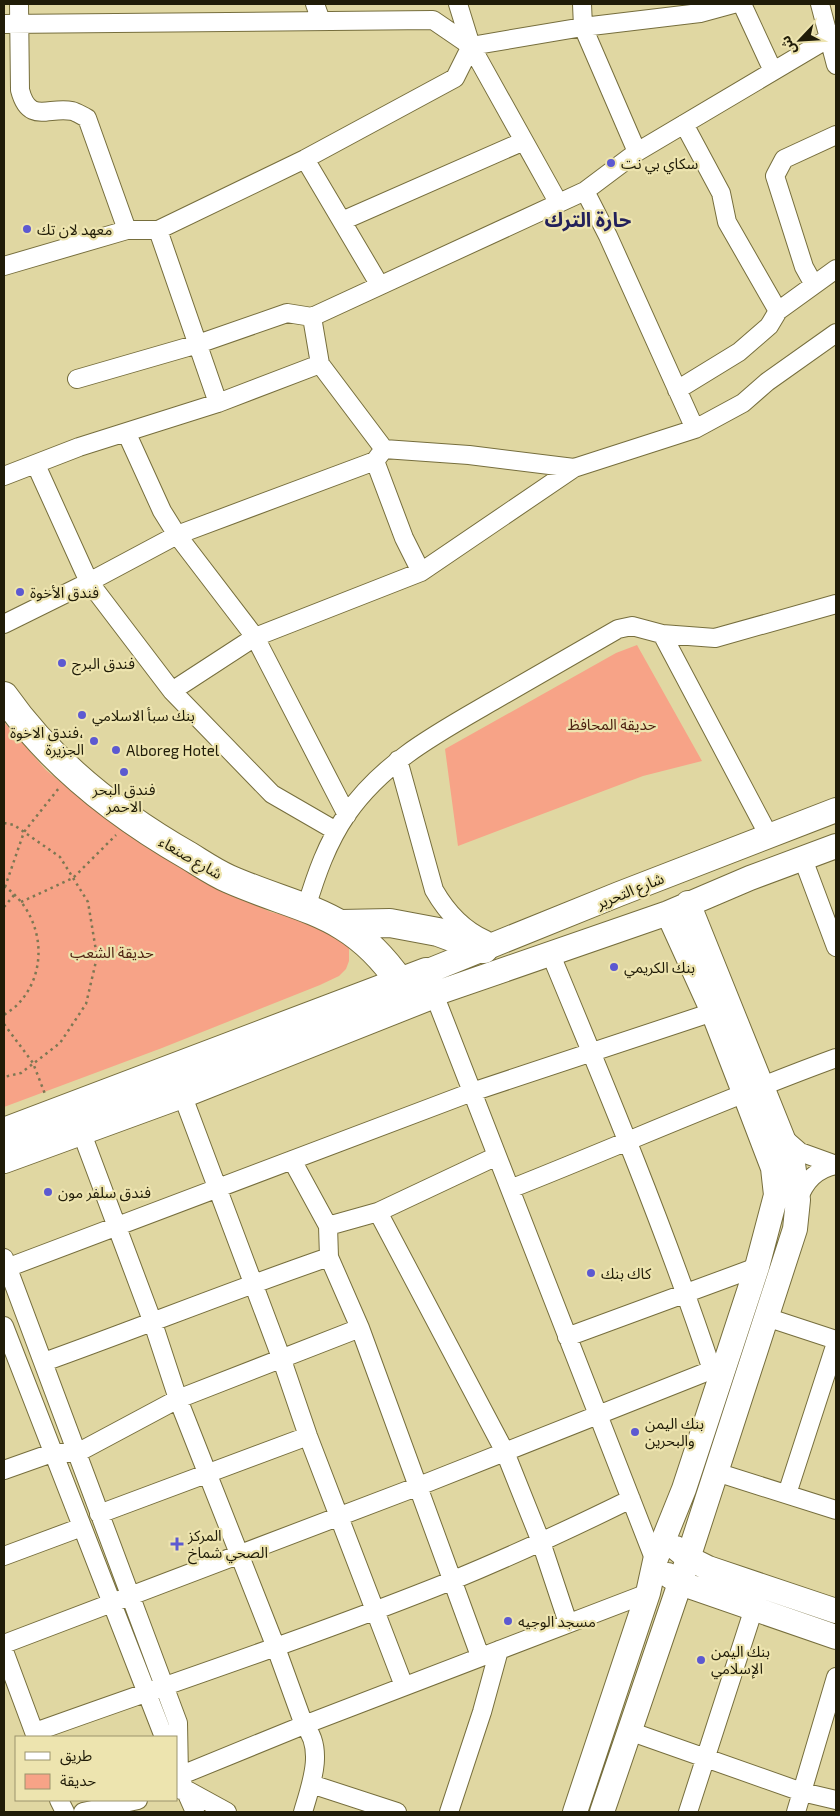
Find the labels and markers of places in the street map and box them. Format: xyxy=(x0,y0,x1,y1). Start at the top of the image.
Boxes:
place label: سكاي بي نت xyxy=(621,154,699,175)
marker: سكاي بي نت xyxy=(605,157,617,169)
place label: معهد لان تك xyxy=(37,220,112,239)
marker: معهد لان تك xyxy=(21,223,33,235)
place label: فندق الأخوة xyxy=(30,583,99,602)
marker: فندق الأخوة xyxy=(14,586,26,598)
place label: فندق البرج xyxy=(72,654,135,676)
marker: فندق البرج xyxy=(56,657,68,669)
place label: بنك سبأ الاسلامي xyxy=(92,706,195,727)
marker: بنك سبأ الاسلامي xyxy=(76,709,88,721)
place label: فندق الاخوة، الجزيرة xyxy=(10,723,84,759)
marker: فندق الاخوة، الجزيرة xyxy=(88,735,100,747)
place label: Alboreg Hotel xyxy=(126,741,220,759)
marker: Alboreg Hotel xyxy=(110,744,122,756)
marker: فندق البحر الاحمر xyxy=(118,766,130,778)
place label: فندق البحر الاحمر xyxy=(92,780,156,816)
place label: بنك الكريمي xyxy=(624,958,695,979)
marker: بنك الكريمي xyxy=(608,961,620,973)
place label: فندق سلفر مون xyxy=(58,1183,151,1202)
marker: فندق سلفر مون xyxy=(42,1186,54,1198)
place label: كاك بنك xyxy=(601,1264,652,1282)
marker: كاك بنك xyxy=(585,1267,597,1279)
place label: بنك اليمن والبحرين xyxy=(645,1414,704,1450)
marker: بنك اليمن والبحرين xyxy=(629,1426,641,1438)
place label: المركز الصحي شماخ xyxy=(187,1526,268,1565)
marker: المركز الصحي شماخ xyxy=(170,1537,184,1551)
place label: مسجد الوجيه xyxy=(518,1612,596,1631)
marker: مسجد الوجيه xyxy=(502,1615,514,1627)
place label: بنك اليمن الإسلامي xyxy=(711,1642,770,1680)
marker: بنك اليمن الإسلامي xyxy=(695,1654,707,1666)

